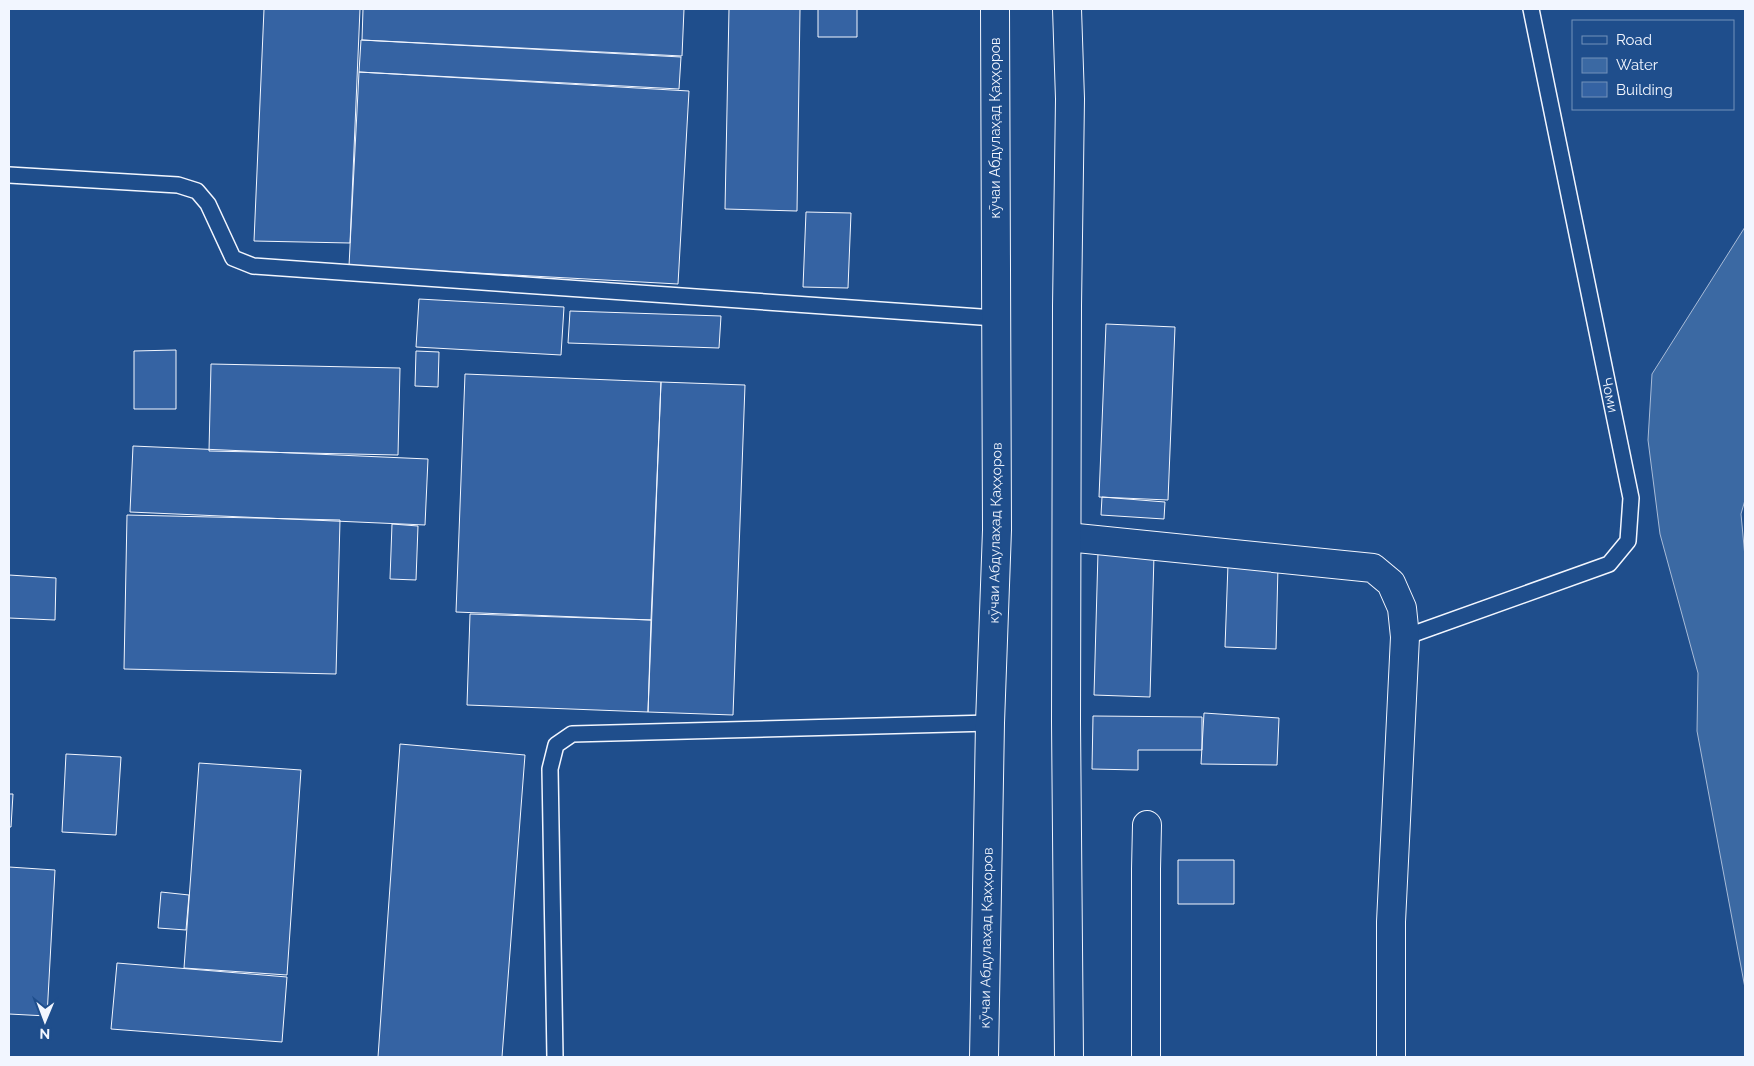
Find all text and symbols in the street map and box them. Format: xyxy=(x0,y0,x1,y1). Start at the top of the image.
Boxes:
legend xyxy=(1572,20,1734,110)
text: Road xyxy=(1616,31,1652,49)
street label: кӯчаи Абдулаҳад Қаҳҳоров xyxy=(987,38,1003,218)
text: Water xyxy=(1616,56,1659,74)
text: Building xyxy=(1616,81,1673,99)
street label: Чоми xyxy=(1598,376,1622,414)
street label: кӯчаи Абдулаҳад Қаҳҳоров xyxy=(985,442,1005,624)
street label: кӯчаи Абдулаҳад Қаҳҳоров xyxy=(976,847,996,1029)
north arrow xyxy=(20,996,70,1046)
text: N xyxy=(39,1026,50,1042)

